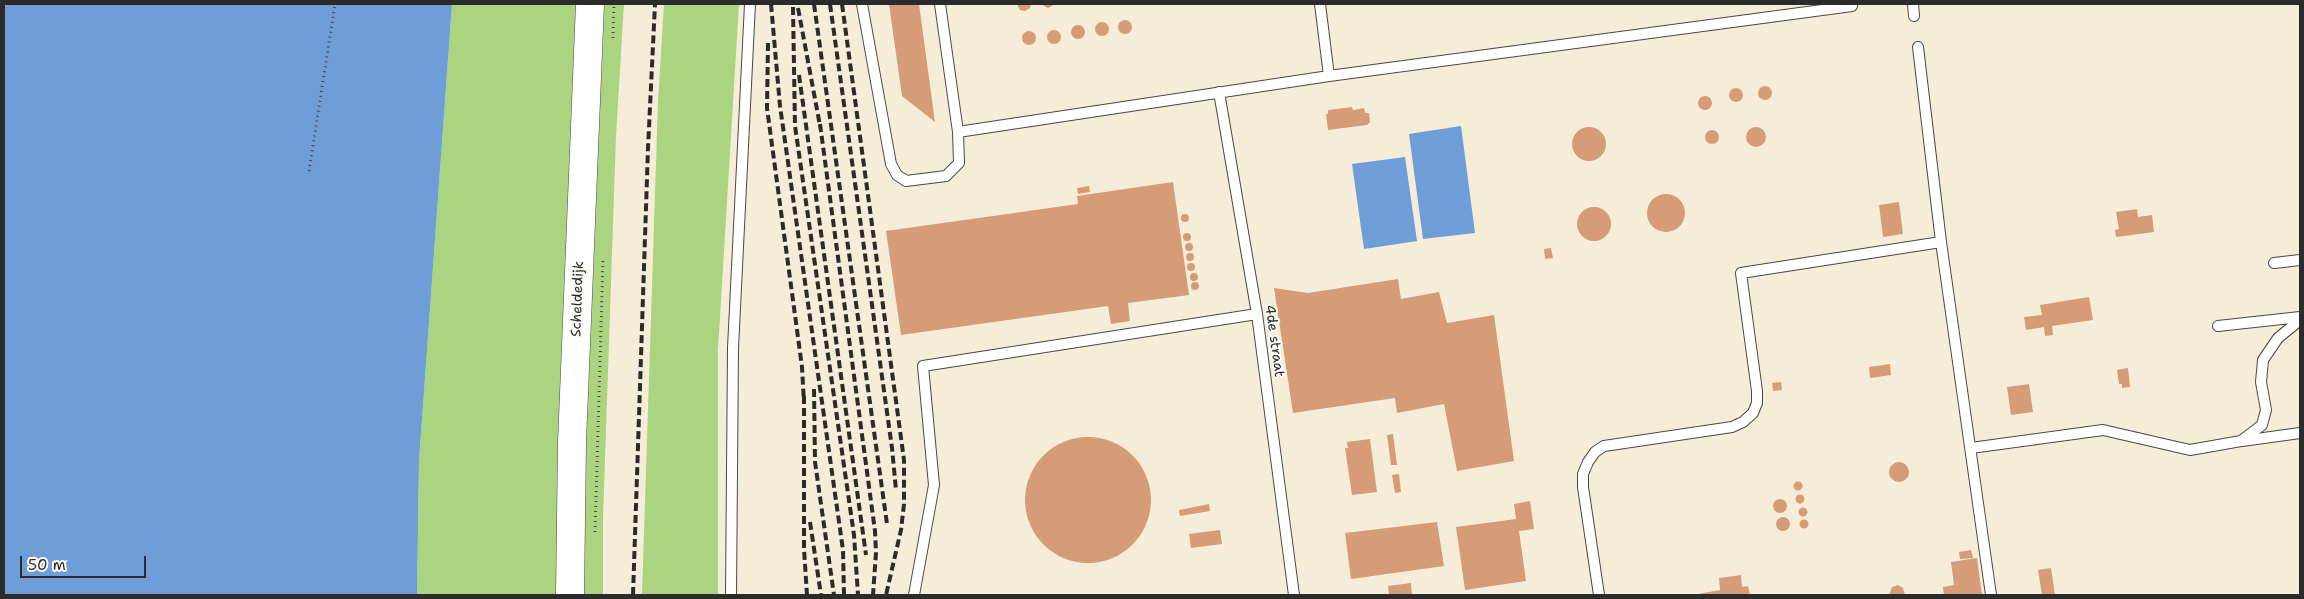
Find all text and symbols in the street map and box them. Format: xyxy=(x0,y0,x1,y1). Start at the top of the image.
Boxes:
street label: Scheldedijk xyxy=(568,261,588,337)
street label: 4de straat xyxy=(1261,304,1287,378)
scale bar xyxy=(22,546,149,578)
text: 50 m xyxy=(28,555,66,575)

